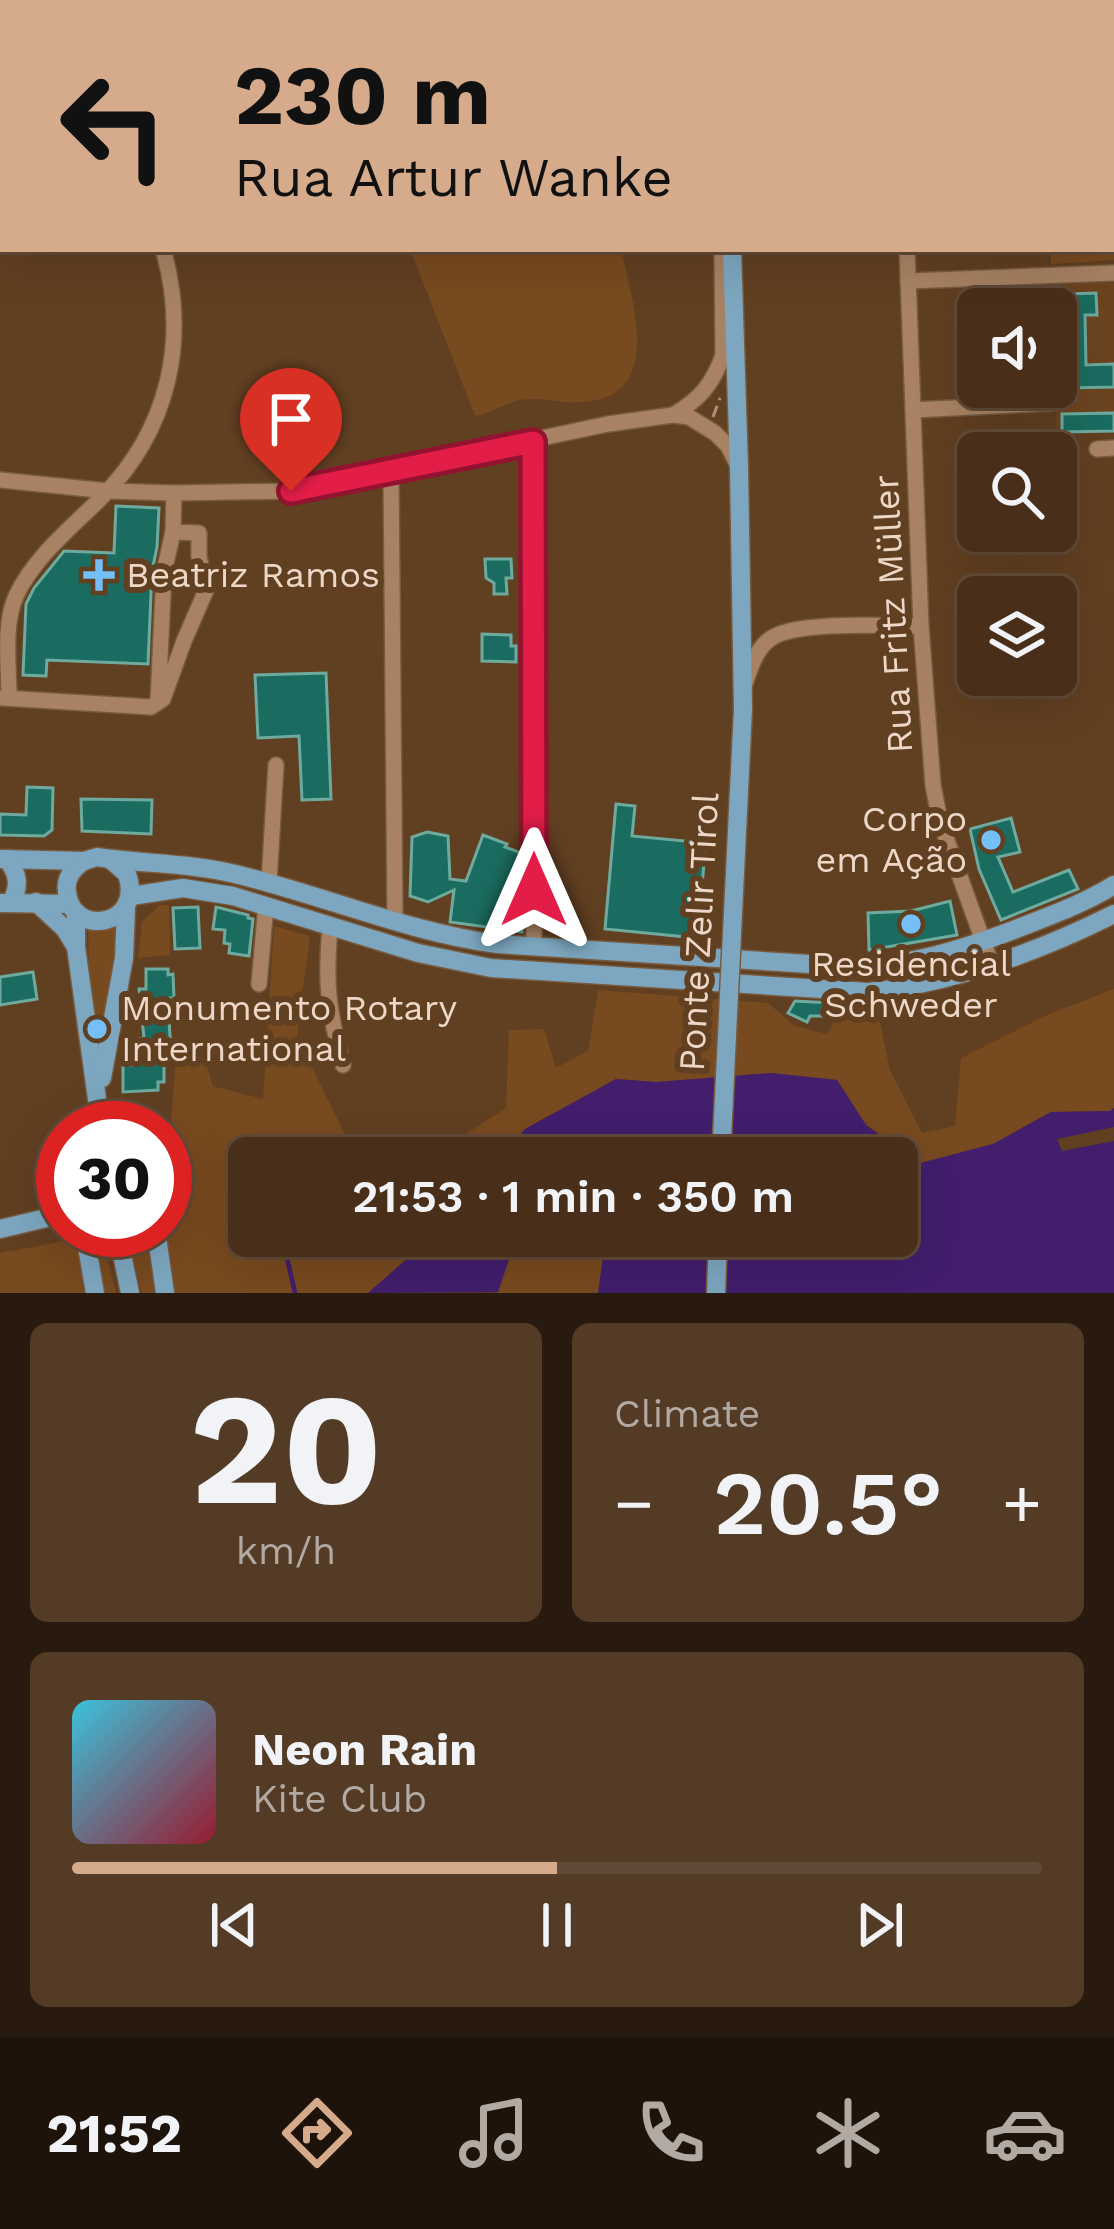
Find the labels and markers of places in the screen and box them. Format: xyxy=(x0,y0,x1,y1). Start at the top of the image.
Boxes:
pin xyxy=(240,368,342,491)
place label: Beatriz Ramos xyxy=(126,554,380,596)
marker: Beatriz Ramos xyxy=(83,559,115,591)
place label: Corpo em Ação xyxy=(816,798,967,881)
marker: Corpo em Ação xyxy=(978,827,1004,853)
marker: Residencial Schweder xyxy=(898,911,924,937)
place label: Residencial Schweder xyxy=(811,943,1011,1026)
place label: Monumento Rotary International xyxy=(121,987,457,1070)
marker: Monumento Rotary International xyxy=(84,1016,110,1042)

